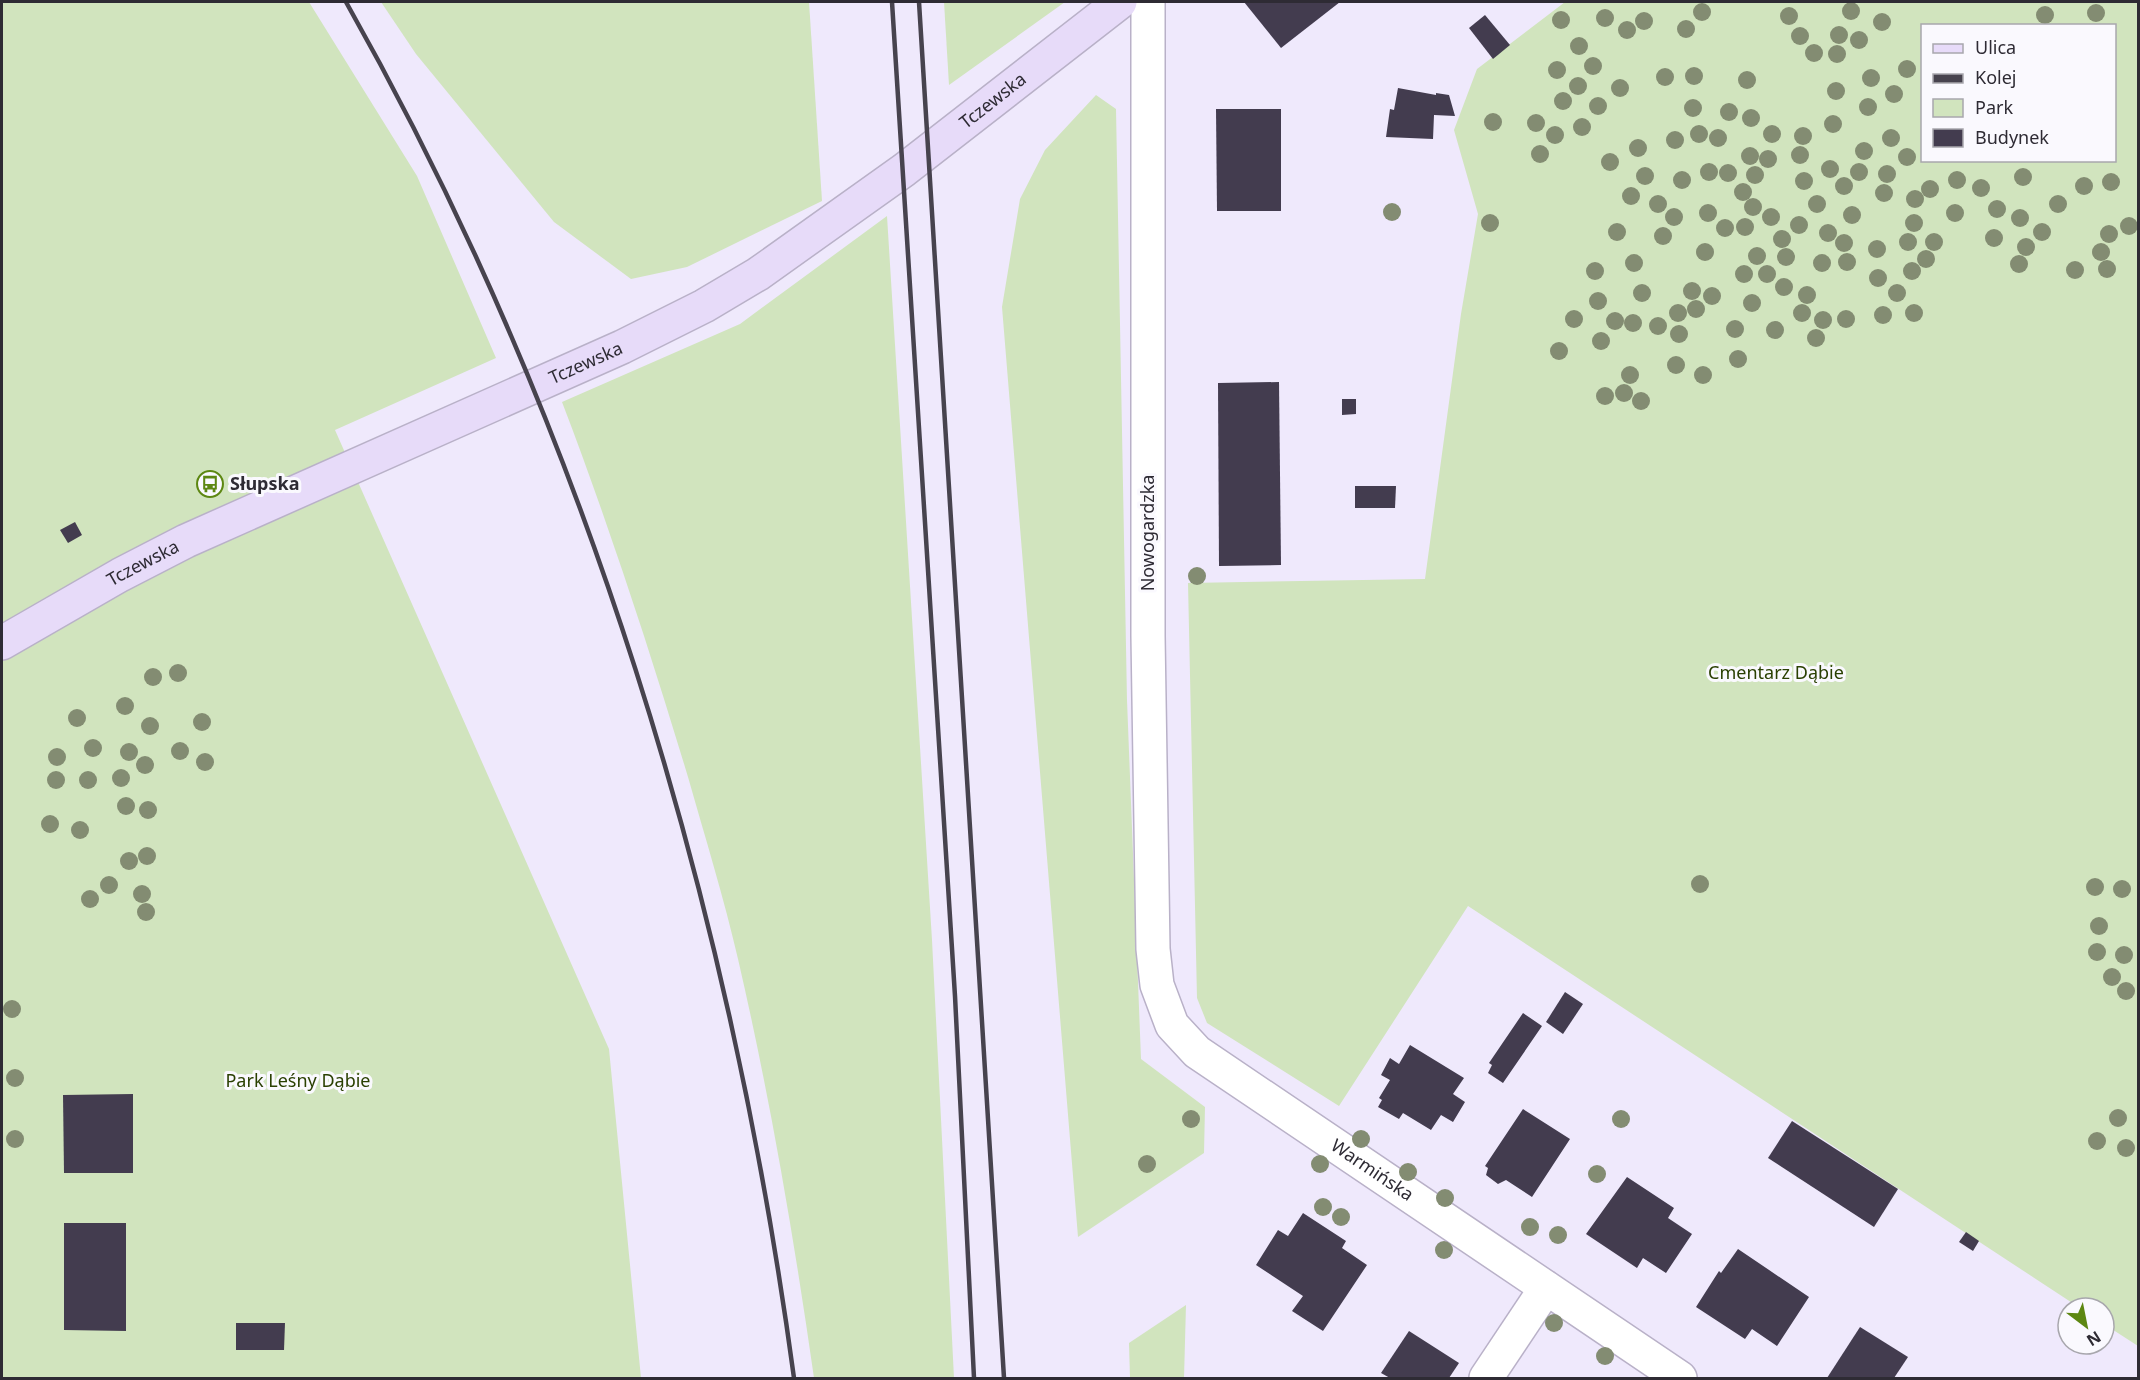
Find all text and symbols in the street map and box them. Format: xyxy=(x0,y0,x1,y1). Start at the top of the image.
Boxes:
legend xyxy=(1921,24,2116,162)
text: Ulica xyxy=(1975,35,2016,59)
text: Kolej xyxy=(1975,65,2016,89)
street label: Tczewska xyxy=(954,67,1031,134)
text: Park xyxy=(1975,95,2013,119)
text: Budynek xyxy=(1975,125,2049,149)
street label: Tczewska xyxy=(545,335,626,389)
bus stop icon: Słupska xyxy=(195,469,225,499)
place label: Słupska xyxy=(230,471,299,495)
street label: Nowogardzka xyxy=(1135,475,1159,591)
street label: Tczewska xyxy=(102,534,183,591)
park label: Cmentarz Dąbie xyxy=(1708,660,1844,684)
park label: Park Leśny Dąbie xyxy=(225,1068,371,1092)
street label: Warmińska xyxy=(1327,1133,1419,1206)
north arrow xyxy=(2056,1296,2116,1356)
text: N xyxy=(2083,1326,2105,1351)

